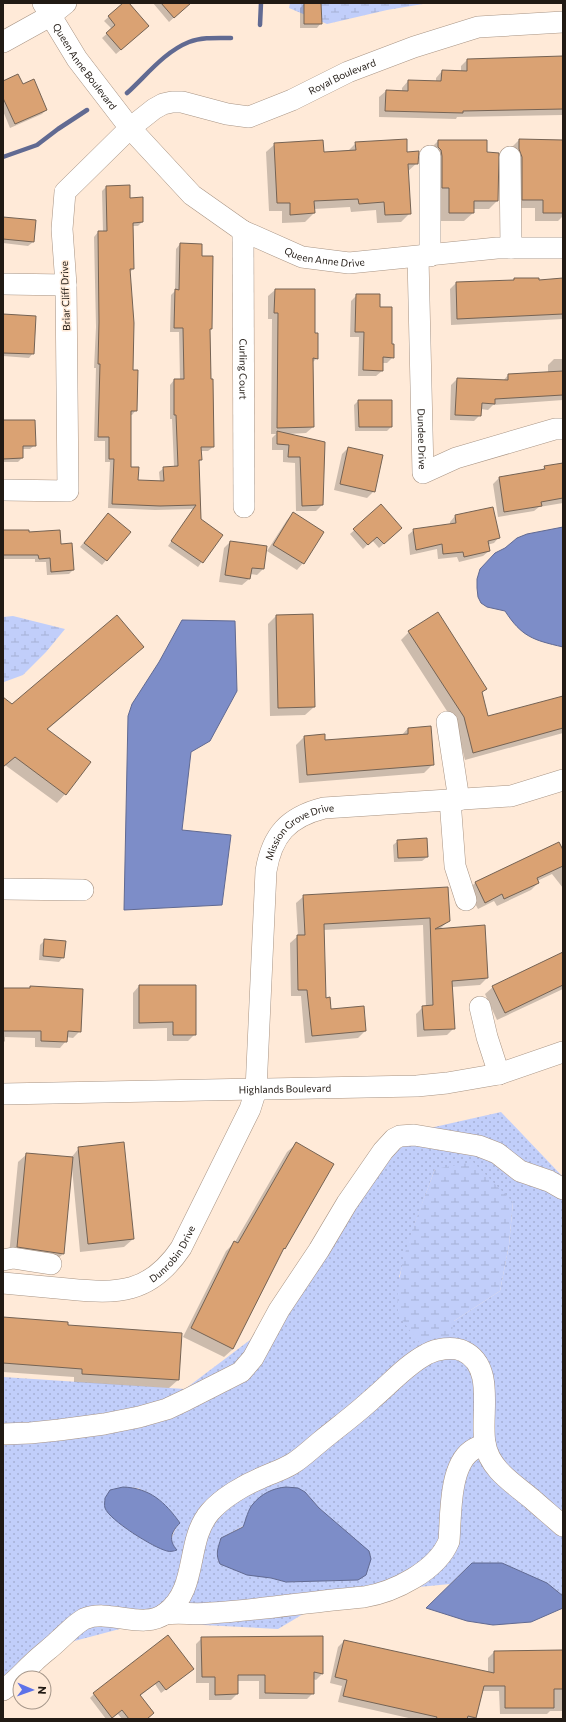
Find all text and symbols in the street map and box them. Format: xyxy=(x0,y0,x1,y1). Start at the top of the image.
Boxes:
street label: Queen Anne Boulevard xyxy=(51,21,120,112)
street label: Royal Boulevard xyxy=(306,56,377,97)
street label: Queen Anne Drive xyxy=(283,244,365,269)
street label: Briar Cliff Drive xyxy=(58,261,72,331)
street label: Curling Court xyxy=(237,338,250,400)
street label: Dundee Drive xyxy=(416,408,429,470)
street label: Mission Grove Drive xyxy=(262,801,334,862)
street label: Highlands Boulevard xyxy=(239,1082,332,1095)
street label: Dunrobin Drive xyxy=(147,1223,197,1285)
north arrow xyxy=(12,1670,52,1710)
text: N xyxy=(36,1686,49,1695)

